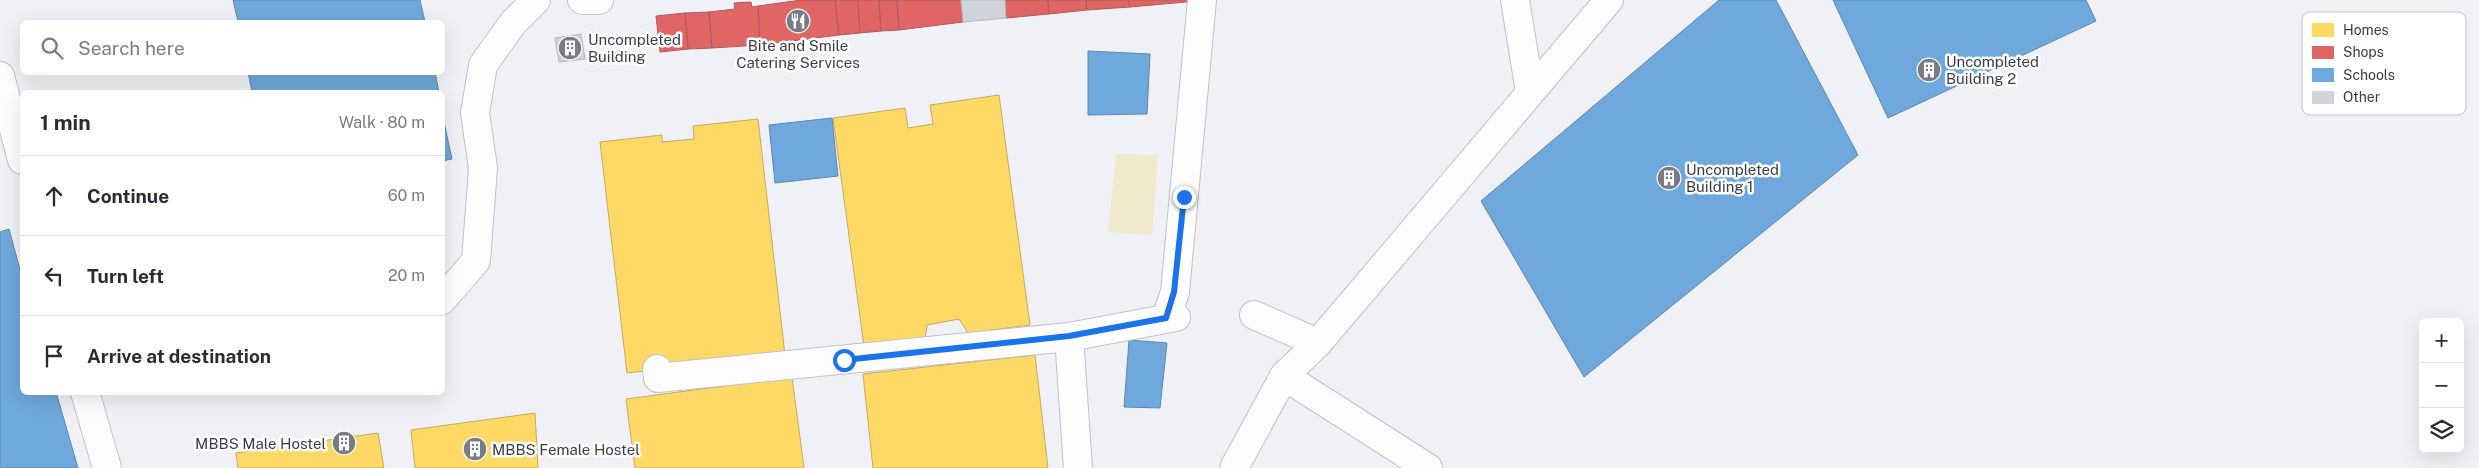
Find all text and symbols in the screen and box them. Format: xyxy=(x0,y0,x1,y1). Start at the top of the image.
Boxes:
restaurant icon: Bite and Smile Catering Services xyxy=(785,8,811,34)
legend xyxy=(2302,12,2466,115)
search box xyxy=(20,20,445,75)
text: Homes xyxy=(2343,22,2389,38)
place label: Uncompleted Building xyxy=(588,31,681,65)
icon: search xyxy=(38,34,66,62)
building icon: Uncompleted Building xyxy=(557,35,583,61)
text: Search here xyxy=(78,37,185,59)
place label: Bite and Smile Catering Services xyxy=(736,37,860,71)
text: Shops xyxy=(2343,44,2384,60)
place label: Uncompleted Building 2 xyxy=(1946,53,2039,87)
building icon: Uncompleted Building 2 xyxy=(1916,57,1942,83)
text: Schools xyxy=(2343,67,2395,83)
text: Other xyxy=(2343,89,2380,105)
text: 1 min xyxy=(40,110,91,135)
text: Walk · 80 m xyxy=(339,113,425,132)
place label: Uncompleted Building 1 xyxy=(1686,161,1779,195)
building icon: Uncompleted Building 1 xyxy=(1656,165,1682,191)
icon: ahead xyxy=(40,182,68,210)
text: Continue xyxy=(87,185,169,207)
text: 60 m xyxy=(388,186,425,205)
route end xyxy=(1173,186,1196,209)
icon: left xyxy=(40,262,68,290)
text: Turn left xyxy=(87,265,164,287)
text: 20 m xyxy=(388,266,425,285)
map controls xyxy=(2419,318,2464,453)
button: + xyxy=(2419,318,2464,363)
icon: arrive xyxy=(40,342,68,370)
text: Arrive at destination xyxy=(87,345,271,367)
route start xyxy=(833,349,856,372)
button: − xyxy=(2419,363,2464,408)
button: layers xyxy=(2419,408,2464,453)
building icon: MBBS Male Hostel xyxy=(331,430,357,456)
place label: MBBS Male Hostel xyxy=(195,435,326,452)
building icon: MBBS Female Hostel xyxy=(462,436,488,462)
place label: MBBS Female Hostel xyxy=(492,441,640,458)

